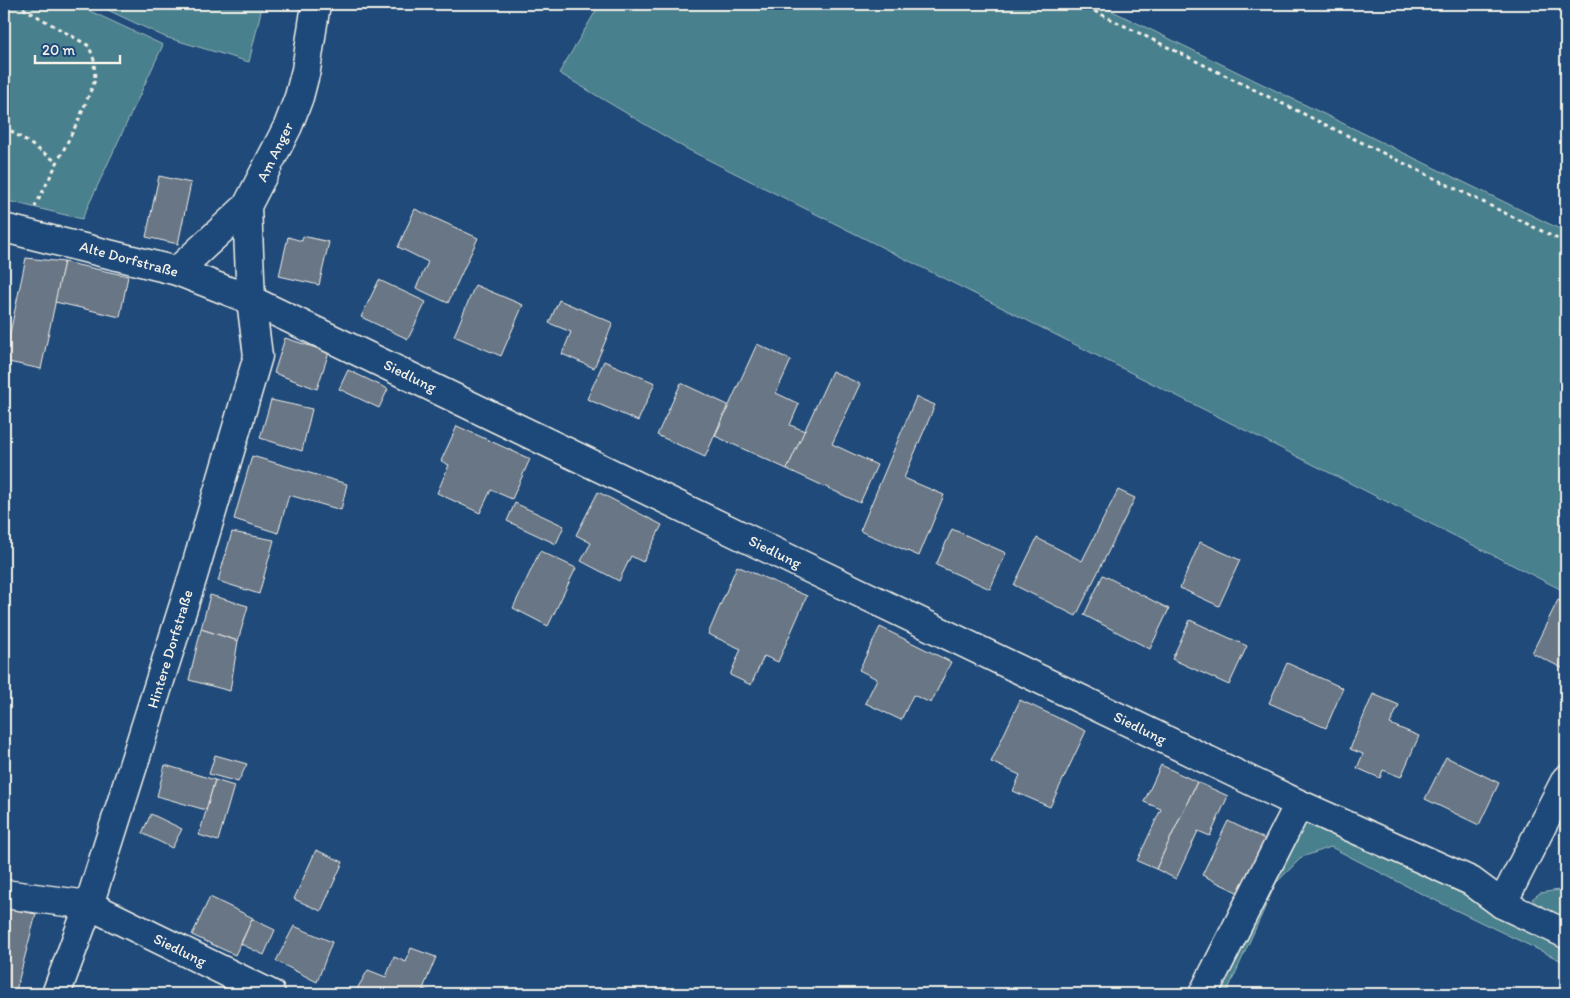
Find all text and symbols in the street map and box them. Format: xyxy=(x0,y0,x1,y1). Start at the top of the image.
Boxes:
scale bar xyxy=(35,32,120,64)
text: 20 m xyxy=(42,41,76,59)
street label: Am Anger xyxy=(253,119,297,185)
street label: Alte Dorfstraße xyxy=(78,237,180,281)
street label: Siedlung xyxy=(381,356,440,397)
street label: Siedlung xyxy=(746,532,805,573)
street label: Hintere Dorfstraße xyxy=(143,588,197,710)
street label: Siedlung xyxy=(1111,708,1170,749)
street label: Siedlung xyxy=(151,930,210,971)

